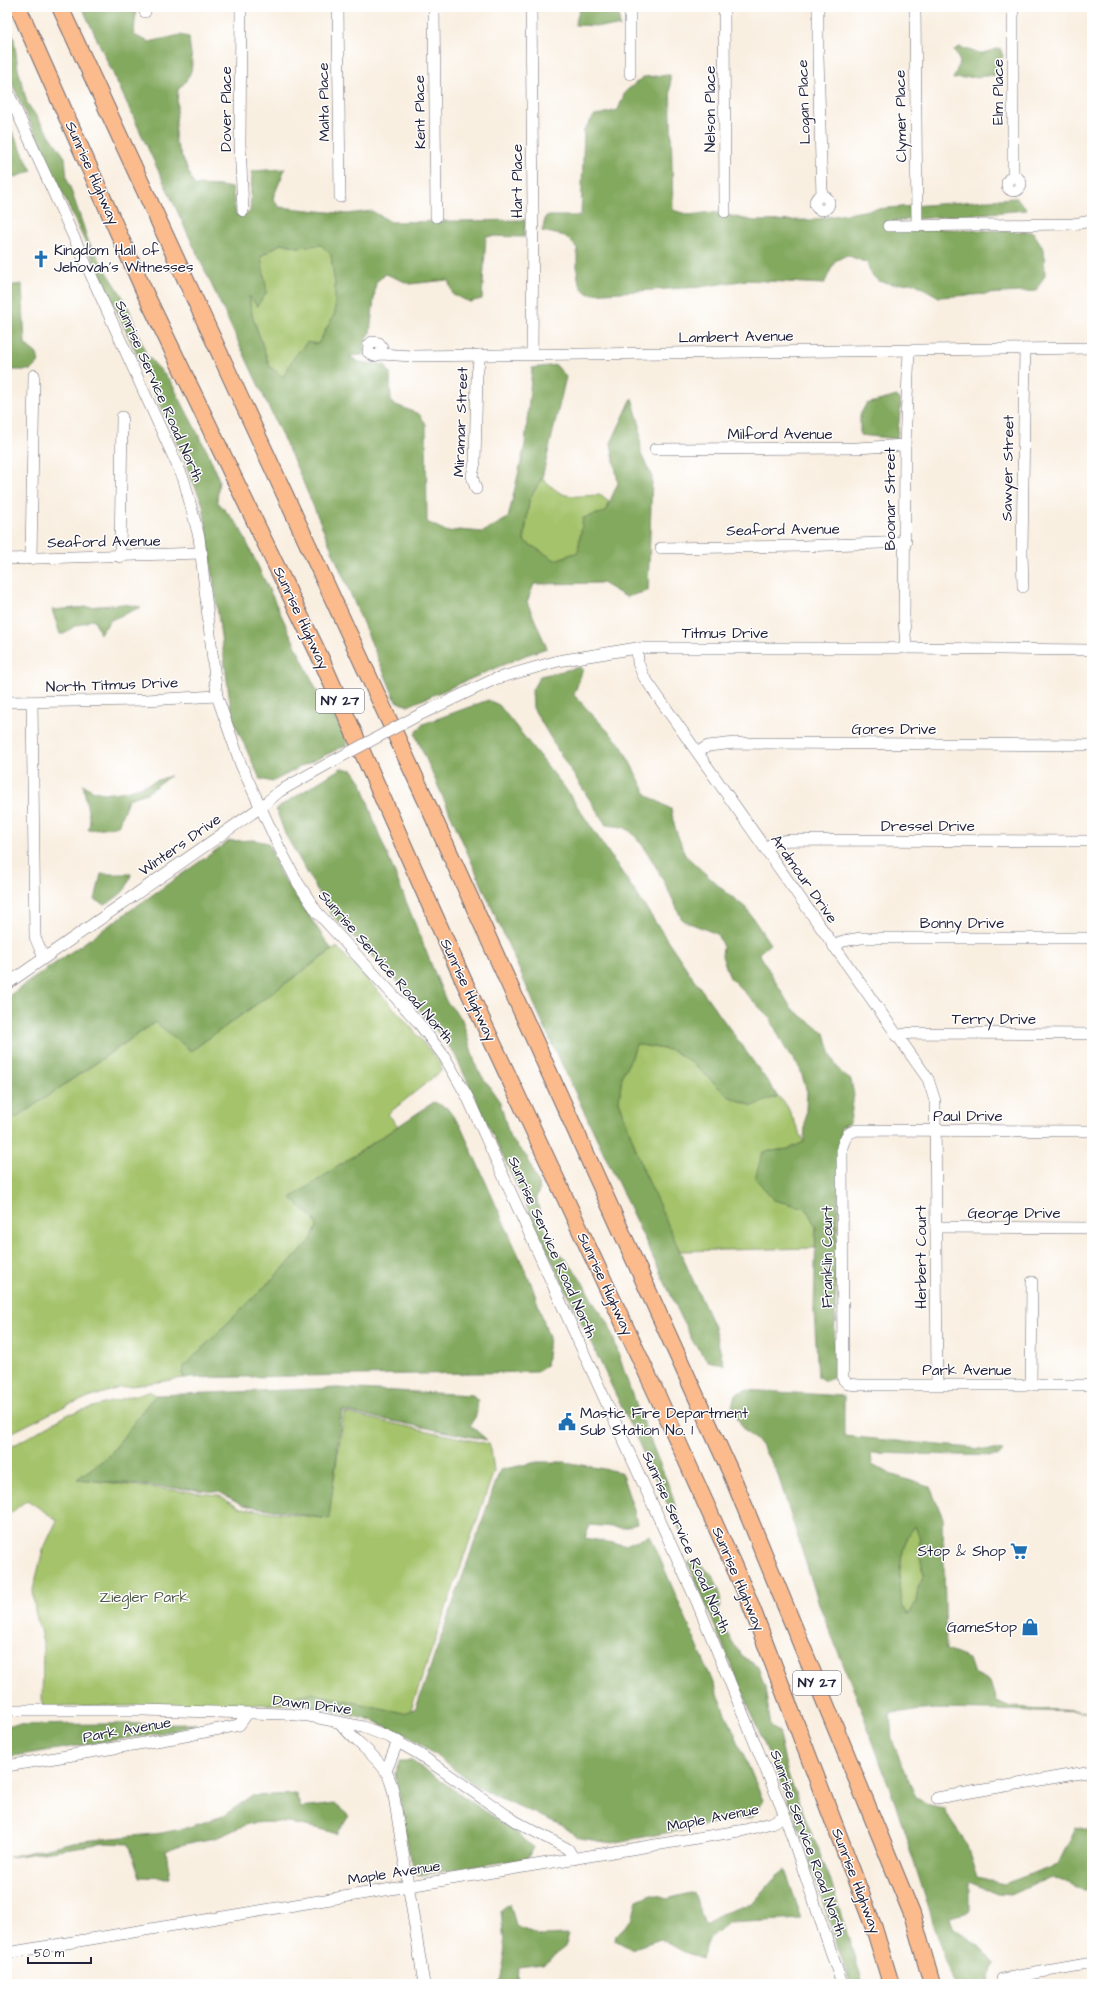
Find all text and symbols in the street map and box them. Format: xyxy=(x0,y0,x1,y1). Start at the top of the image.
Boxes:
street label: Logan Place xyxy=(792,59,817,145)
street label: Elm Place xyxy=(988,59,1009,125)
street label: Malta Place xyxy=(313,62,335,142)
street label: Dover Place xyxy=(216,66,237,152)
street label: Nelson Place xyxy=(700,66,721,152)
street label: Clymer Place xyxy=(890,70,913,162)
street label: Kent Place xyxy=(409,75,431,149)
street label: Sunrise Highway xyxy=(59,118,124,229)
street label: Hart Place xyxy=(507,144,528,218)
place label: Kingdom Hall of Jehovah’s Witnesses xyxy=(54,240,194,278)
church icon: Kingdom Hall of Jehovah’s Witnesses xyxy=(31,249,51,269)
street label: Sunrise Service Road North xyxy=(109,297,209,486)
street label: Lambert Avenue xyxy=(678,325,794,349)
street label: Miramar Street xyxy=(449,366,473,478)
street label: Sawyer Street xyxy=(997,415,1020,521)
street label: Milford Avenue xyxy=(727,424,833,445)
street label: Boonar Street xyxy=(880,447,901,551)
street label: Seaford Avenue xyxy=(726,519,840,541)
street label: Seaford Avenue xyxy=(47,531,161,553)
street label: Sunrise Highway xyxy=(267,563,334,673)
street label: Titmus Drive xyxy=(682,623,768,644)
street label: North Titmus Drive xyxy=(46,672,178,698)
road number: NY 27 xyxy=(316,689,364,713)
street label: Gores Drive xyxy=(852,719,936,740)
street label: Winters Drive xyxy=(135,809,225,881)
street label: Dressel Drive xyxy=(881,816,975,837)
street label: Ardmour Drive xyxy=(766,830,842,928)
street label: Sunrise Service Road North xyxy=(314,886,459,1049)
street label: Bonny Drive xyxy=(920,913,1004,935)
street label: Sunrise Highway xyxy=(434,935,501,1045)
street label: Terry Drive xyxy=(952,1009,1036,1031)
street label: Paul Drive xyxy=(933,1106,1003,1127)
street label: Sunrise Service Road North xyxy=(502,1153,602,1342)
street label: George Drive xyxy=(967,1203,1061,1225)
street label: Herbert Court xyxy=(911,1205,932,1309)
street label: Franklin Court xyxy=(817,1206,838,1308)
street label: Sunrise Highway xyxy=(571,1229,638,1339)
street label: Park Avenue xyxy=(922,1360,1012,1381)
place label: Mastic Fire Department Sub Station No. 1 xyxy=(580,1403,748,1441)
public building icon: Mastic Fire Department Sub Station No. 1 xyxy=(557,1412,577,1432)
street label: Sunrise Service Road North xyxy=(636,1448,736,1637)
street label: Sunrise Highway xyxy=(706,1524,769,1635)
place label: Stop & Shop xyxy=(918,1541,1006,1562)
supermarket icon: Stop & Shop xyxy=(1009,1541,1029,1561)
park label: Ziegler Park xyxy=(99,1587,189,1609)
place label: GameStop xyxy=(947,1617,1017,1638)
shop icon: GameStop xyxy=(1020,1617,1040,1637)
road number: NY 27 xyxy=(793,1671,841,1695)
street label: Dawn Drive xyxy=(271,1690,353,1720)
street label: Park Avenue xyxy=(81,1712,173,1748)
street label: Sunrise Service Road North xyxy=(764,1747,852,1940)
street label: Maple Avenue xyxy=(665,1799,761,1837)
street label: Sunrise Highway xyxy=(825,1825,886,1937)
street label: Maple Avenue xyxy=(346,1855,442,1891)
scale bar xyxy=(28,1939,91,1965)
text: 50 m xyxy=(34,1945,65,1962)

